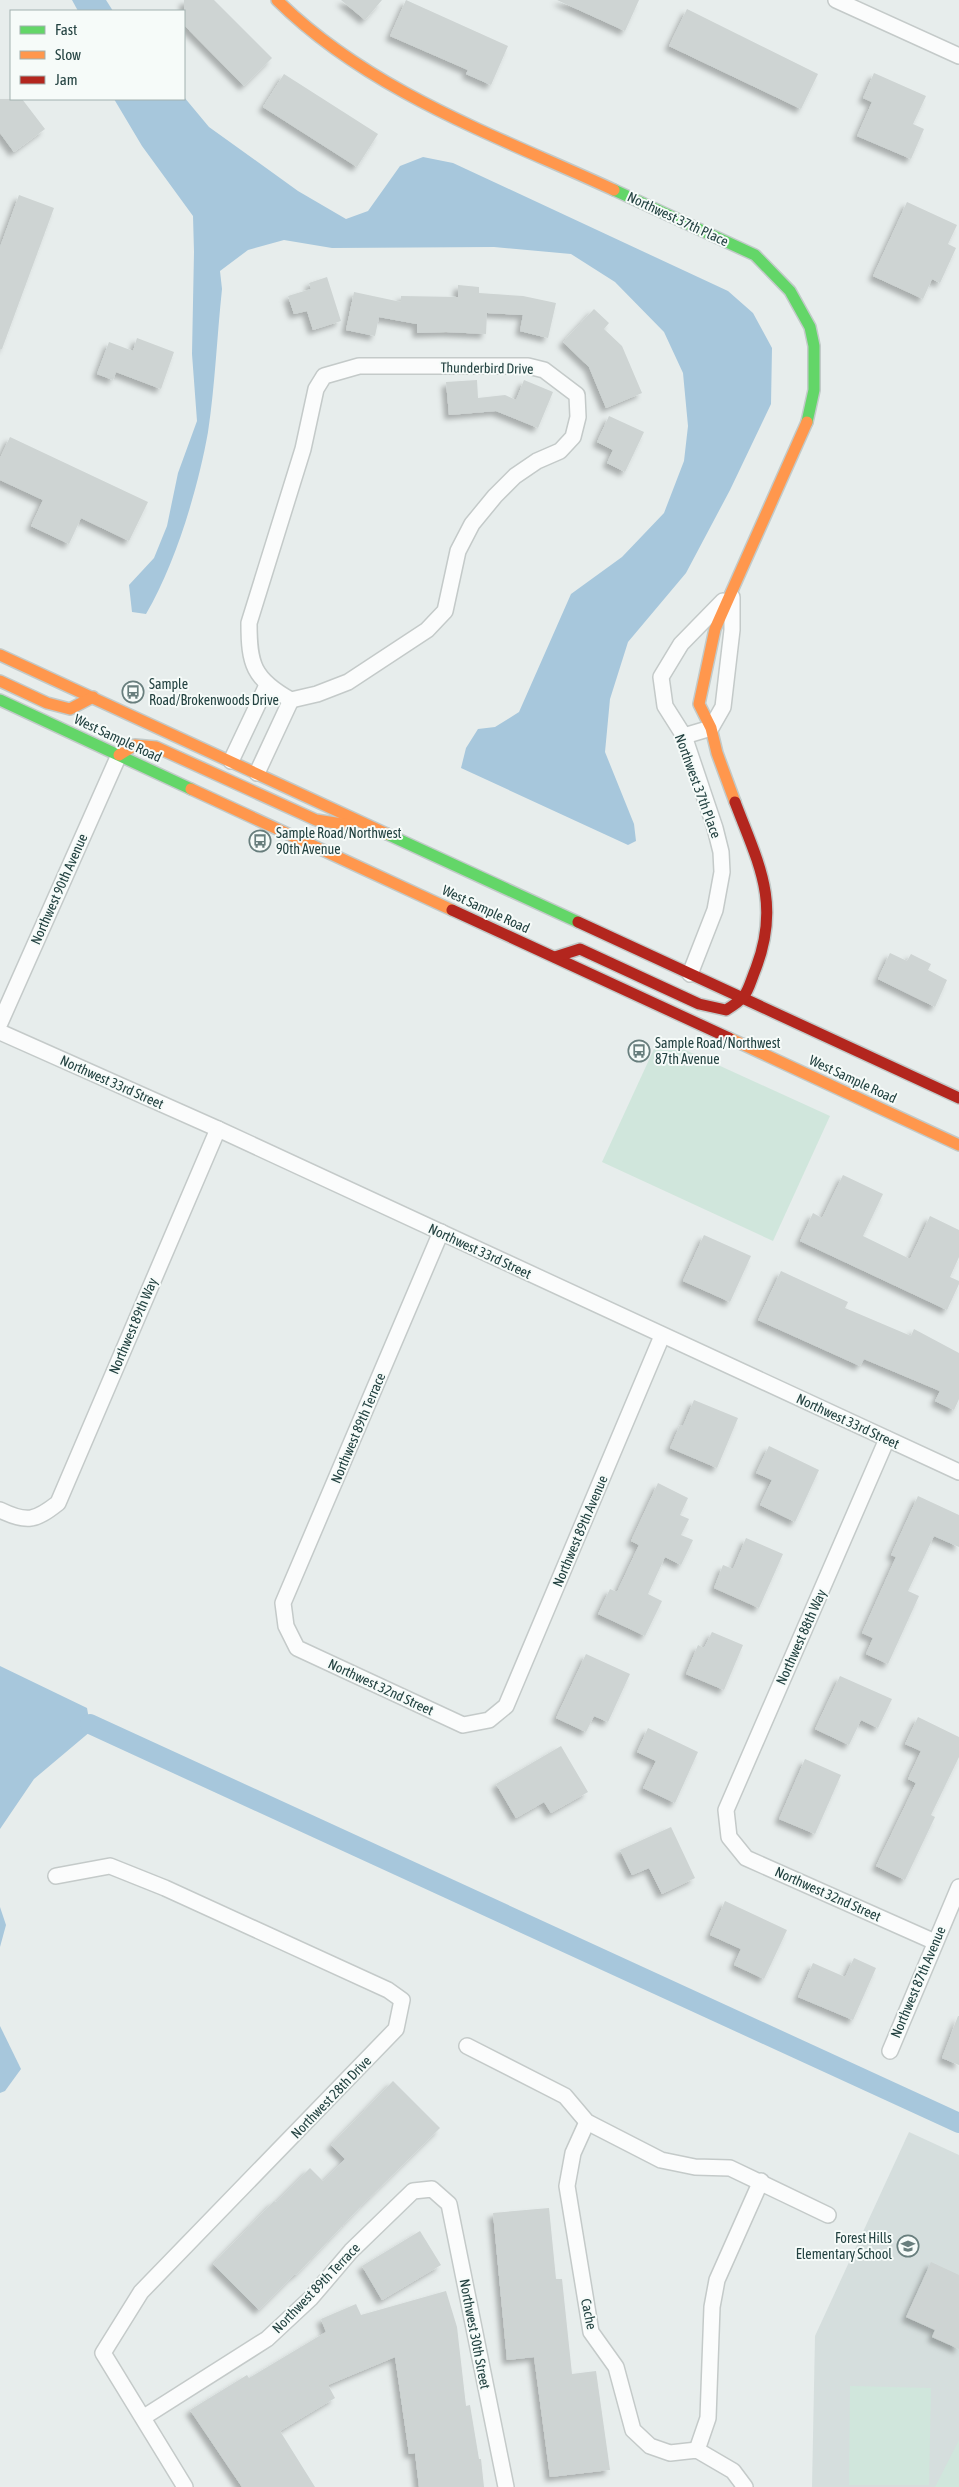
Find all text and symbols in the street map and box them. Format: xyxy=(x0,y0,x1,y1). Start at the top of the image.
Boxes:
legend xyxy=(10,10,185,100)
text: Fast xyxy=(55,21,77,38)
text: Slow xyxy=(55,46,81,63)
text: Jam xyxy=(55,71,78,88)
street label: Northwest 37th Place xyxy=(625,189,731,249)
street label: Thunderbird Drive xyxy=(440,359,534,377)
place label: Sample Road/Brokenwoods Drive xyxy=(149,676,279,708)
bus stop icon: Sample Road/Brokenwoods Drive xyxy=(121,680,145,704)
street label: West Sample Road xyxy=(72,711,164,765)
street label: Northwest 37th Place xyxy=(672,732,724,840)
place label: Sample Road/Northwest 90th Avenue xyxy=(276,825,402,857)
bus stop icon: Sample Road/Northwest 90th Avenue xyxy=(248,829,272,853)
street label: Northwest 90th Avenue xyxy=(27,831,91,947)
street label: West Sample Road xyxy=(440,882,532,936)
place label: Sample Road/Northwest 87th Avenue xyxy=(655,1035,781,1067)
bus stop icon: Sample Road/Northwest 87th Avenue xyxy=(627,1039,651,1063)
street label: Northwest 33rd Street xyxy=(58,1052,166,1112)
street label: West Sample Road xyxy=(807,1052,899,1106)
street label: Northwest 33rd Street xyxy=(426,1220,534,1282)
street label: Northwest 89th Way xyxy=(106,1275,161,1377)
street label: Northwest 89th Terrace xyxy=(327,1370,389,1486)
street label: Northwest 33rd Street xyxy=(794,1390,902,1452)
street label: Northwest 89th Avenue xyxy=(549,1473,611,1589)
street label: Northwest 88th Way xyxy=(773,1586,829,1687)
street label: Northwest 32nd Street xyxy=(326,1656,436,1718)
street label: Northwest 32nd Street xyxy=(773,1863,883,1925)
street label: Northwest 87th Avenue xyxy=(887,1924,949,2040)
street label: Northwest 28th Drive xyxy=(288,2053,374,2141)
place label: Forest Hills Elementary School xyxy=(796,2230,892,2262)
school or university icon: Forest Hills Elementary School xyxy=(896,2234,920,2258)
street label: Northwest 89th Terrace xyxy=(269,2240,363,2336)
street label: Northwest 30th Street xyxy=(456,2278,494,2390)
street label: Cache xyxy=(578,2297,600,2331)

